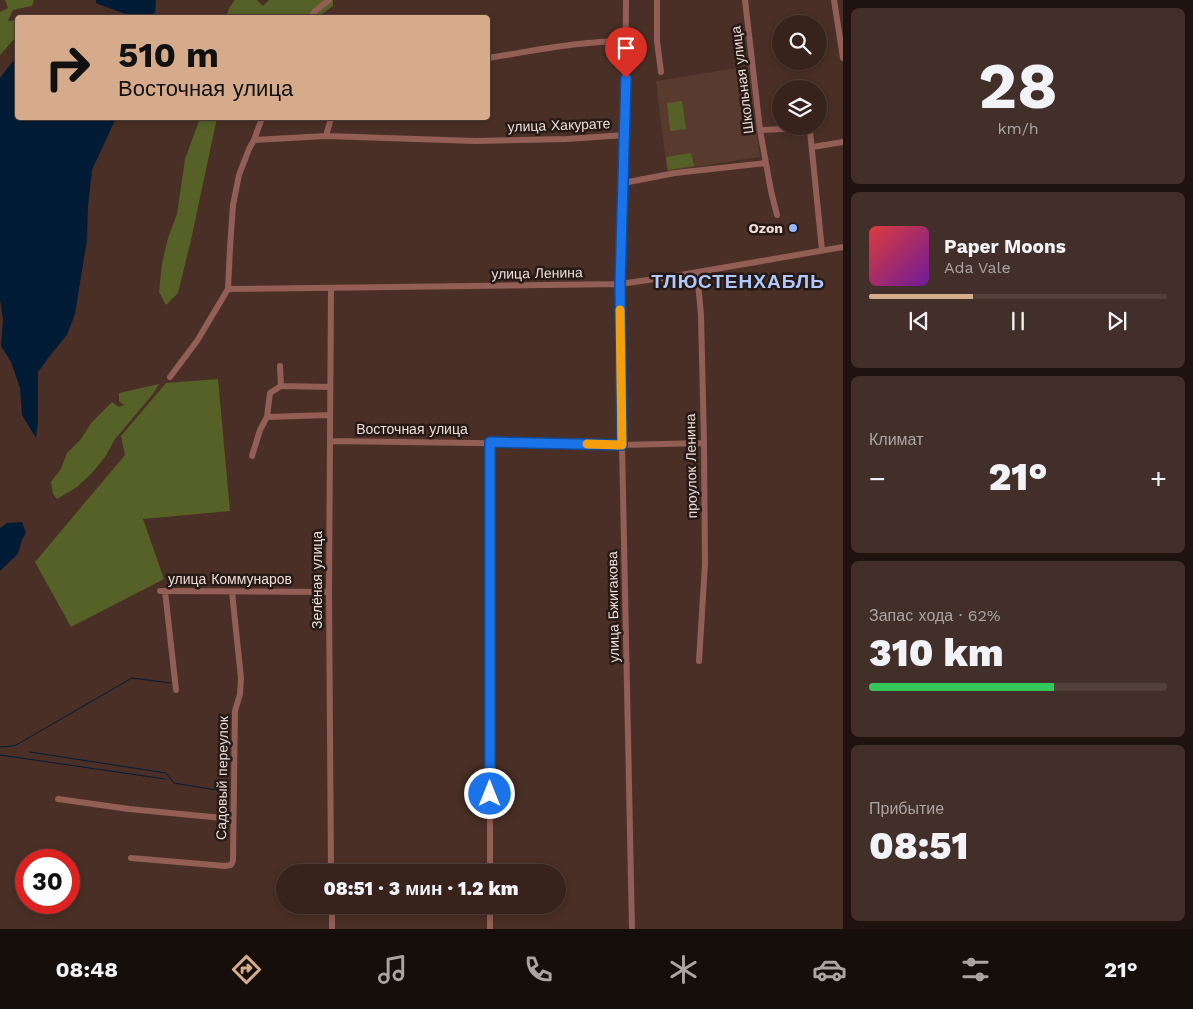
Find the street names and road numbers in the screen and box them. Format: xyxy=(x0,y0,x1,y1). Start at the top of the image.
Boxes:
street label: Школьная улица xyxy=(727,25,757,135)
street label: улица Хакурате xyxy=(507,115,611,135)
street label: улица Ленина xyxy=(491,264,583,282)
street label: проулок Ленина xyxy=(682,413,700,519)
street label: Восточная улица xyxy=(356,421,468,437)
street label: Зелёная улица xyxy=(309,531,325,629)
street label: улица Бжигакова xyxy=(604,551,622,663)
street label: улица Коммунаров xyxy=(168,571,292,587)
street label: Садовый переулок xyxy=(213,715,231,840)

